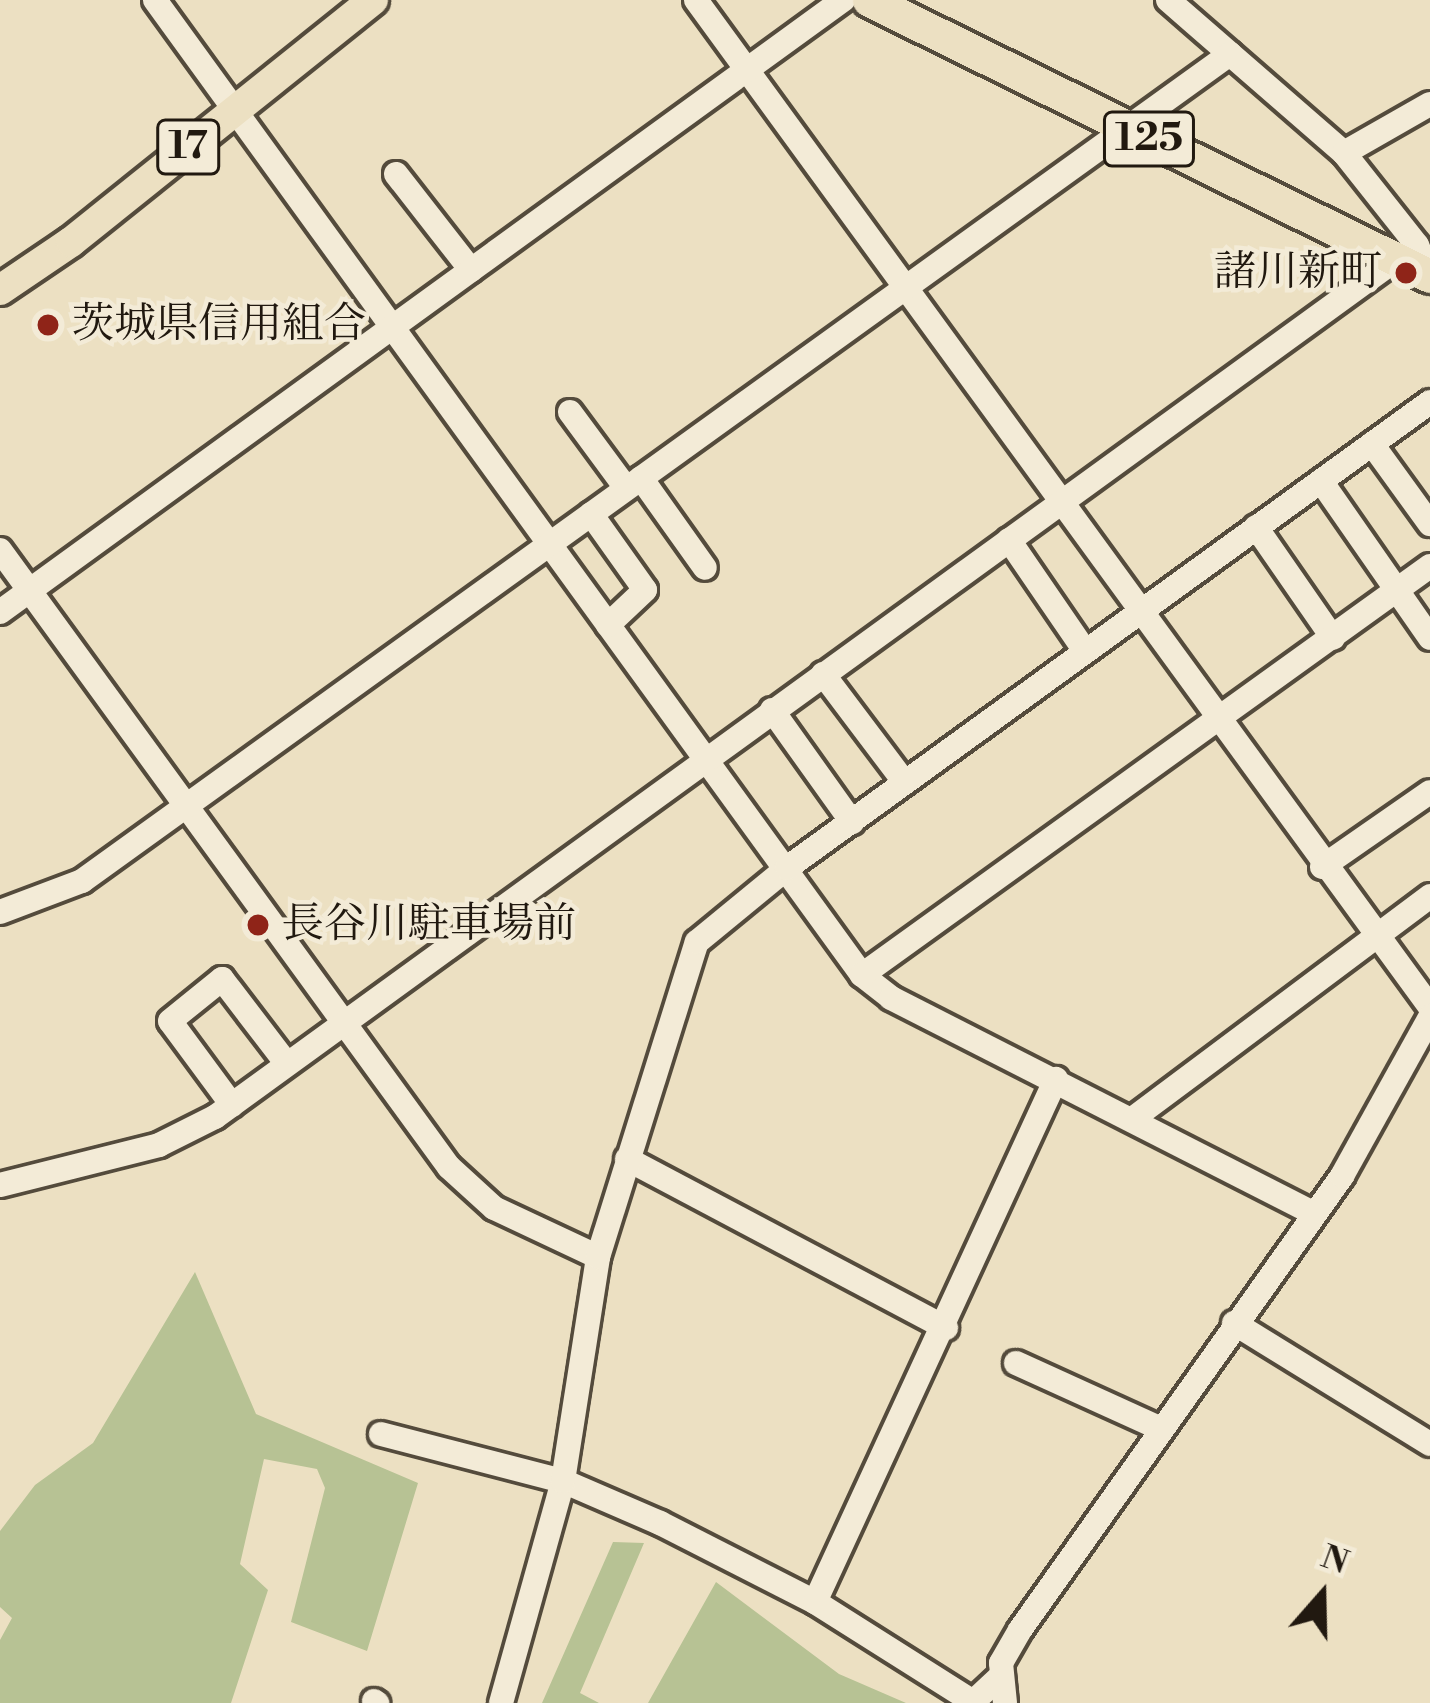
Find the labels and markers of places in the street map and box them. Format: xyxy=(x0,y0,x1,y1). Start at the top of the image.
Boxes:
place label: 諸川新町 xyxy=(1214,248,1382,298)
marker: 諸川新町 xyxy=(1393,260,1419,286)
place label: 茨城県信用組合 xyxy=(72,300,366,350)
marker: 茨城県信用組合 xyxy=(35,312,61,338)
place label: 長谷川駐車場前 xyxy=(282,900,576,950)
marker: 長谷川駐車場前 xyxy=(245,912,271,938)

